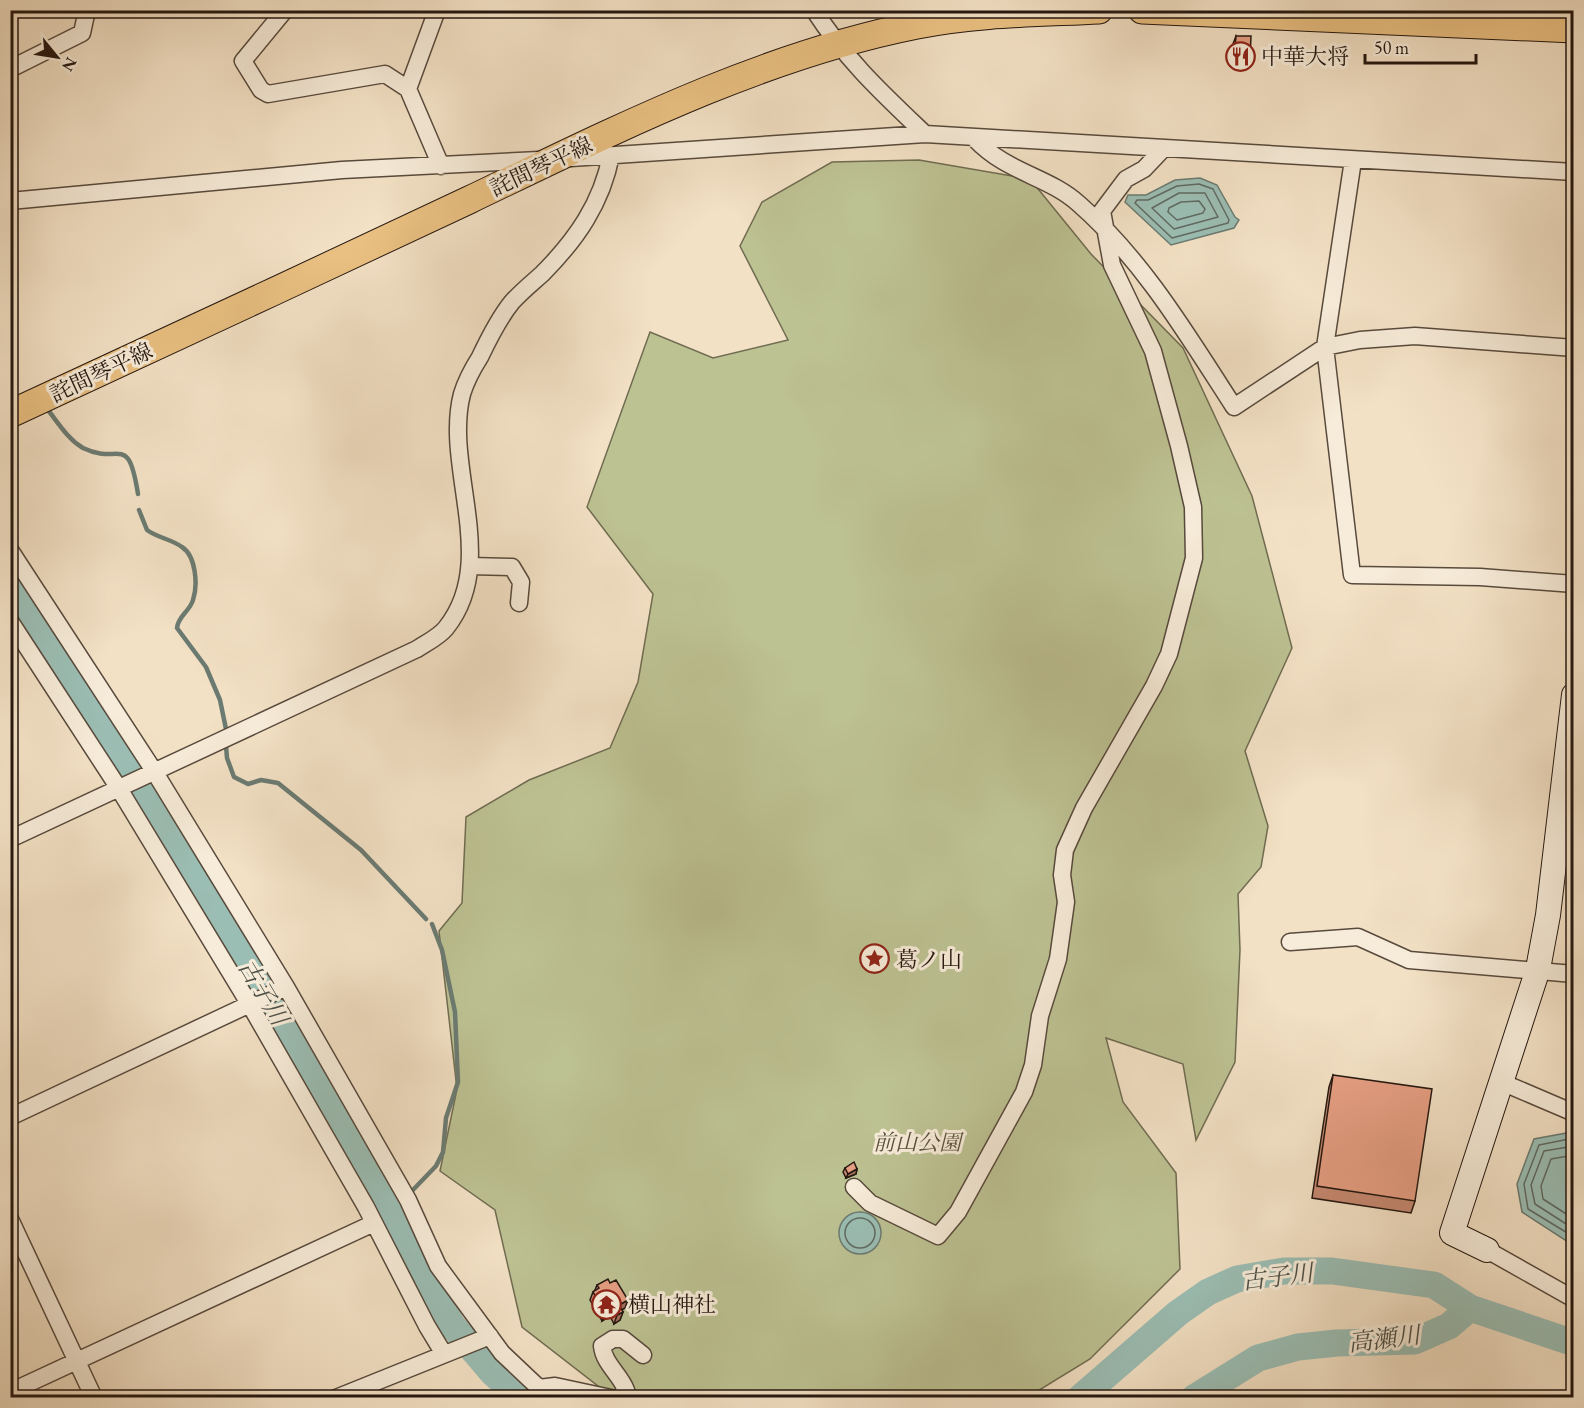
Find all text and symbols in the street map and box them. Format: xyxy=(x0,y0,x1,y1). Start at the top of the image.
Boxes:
north arrow xyxy=(27,27,87,87)
scale bar xyxy=(1365,27,1476,65)
text: 50 m xyxy=(1374,36,1409,59)
restaurant icon: 中華大将 xyxy=(1224,40,1256,72)
place label: 中華大将 xyxy=(1261,42,1349,71)
text: N xyxy=(57,53,82,75)
street label: 詫間琴平線 xyxy=(485,130,597,203)
street label: 詫間琴平線 xyxy=(45,336,157,409)
place icon: 葛ノ山 xyxy=(859,943,891,975)
place label: 葛ノ山 xyxy=(896,945,962,974)
water label: 古子川 xyxy=(232,953,297,1033)
park label: 前山公園 xyxy=(873,1128,964,1157)
water label: 古子川 xyxy=(1239,1256,1318,1296)
temple icon: 横山神社 xyxy=(591,1288,623,1320)
place label: 横山神社 xyxy=(628,1290,716,1319)
water label: 高瀬川 xyxy=(1346,1318,1425,1358)

